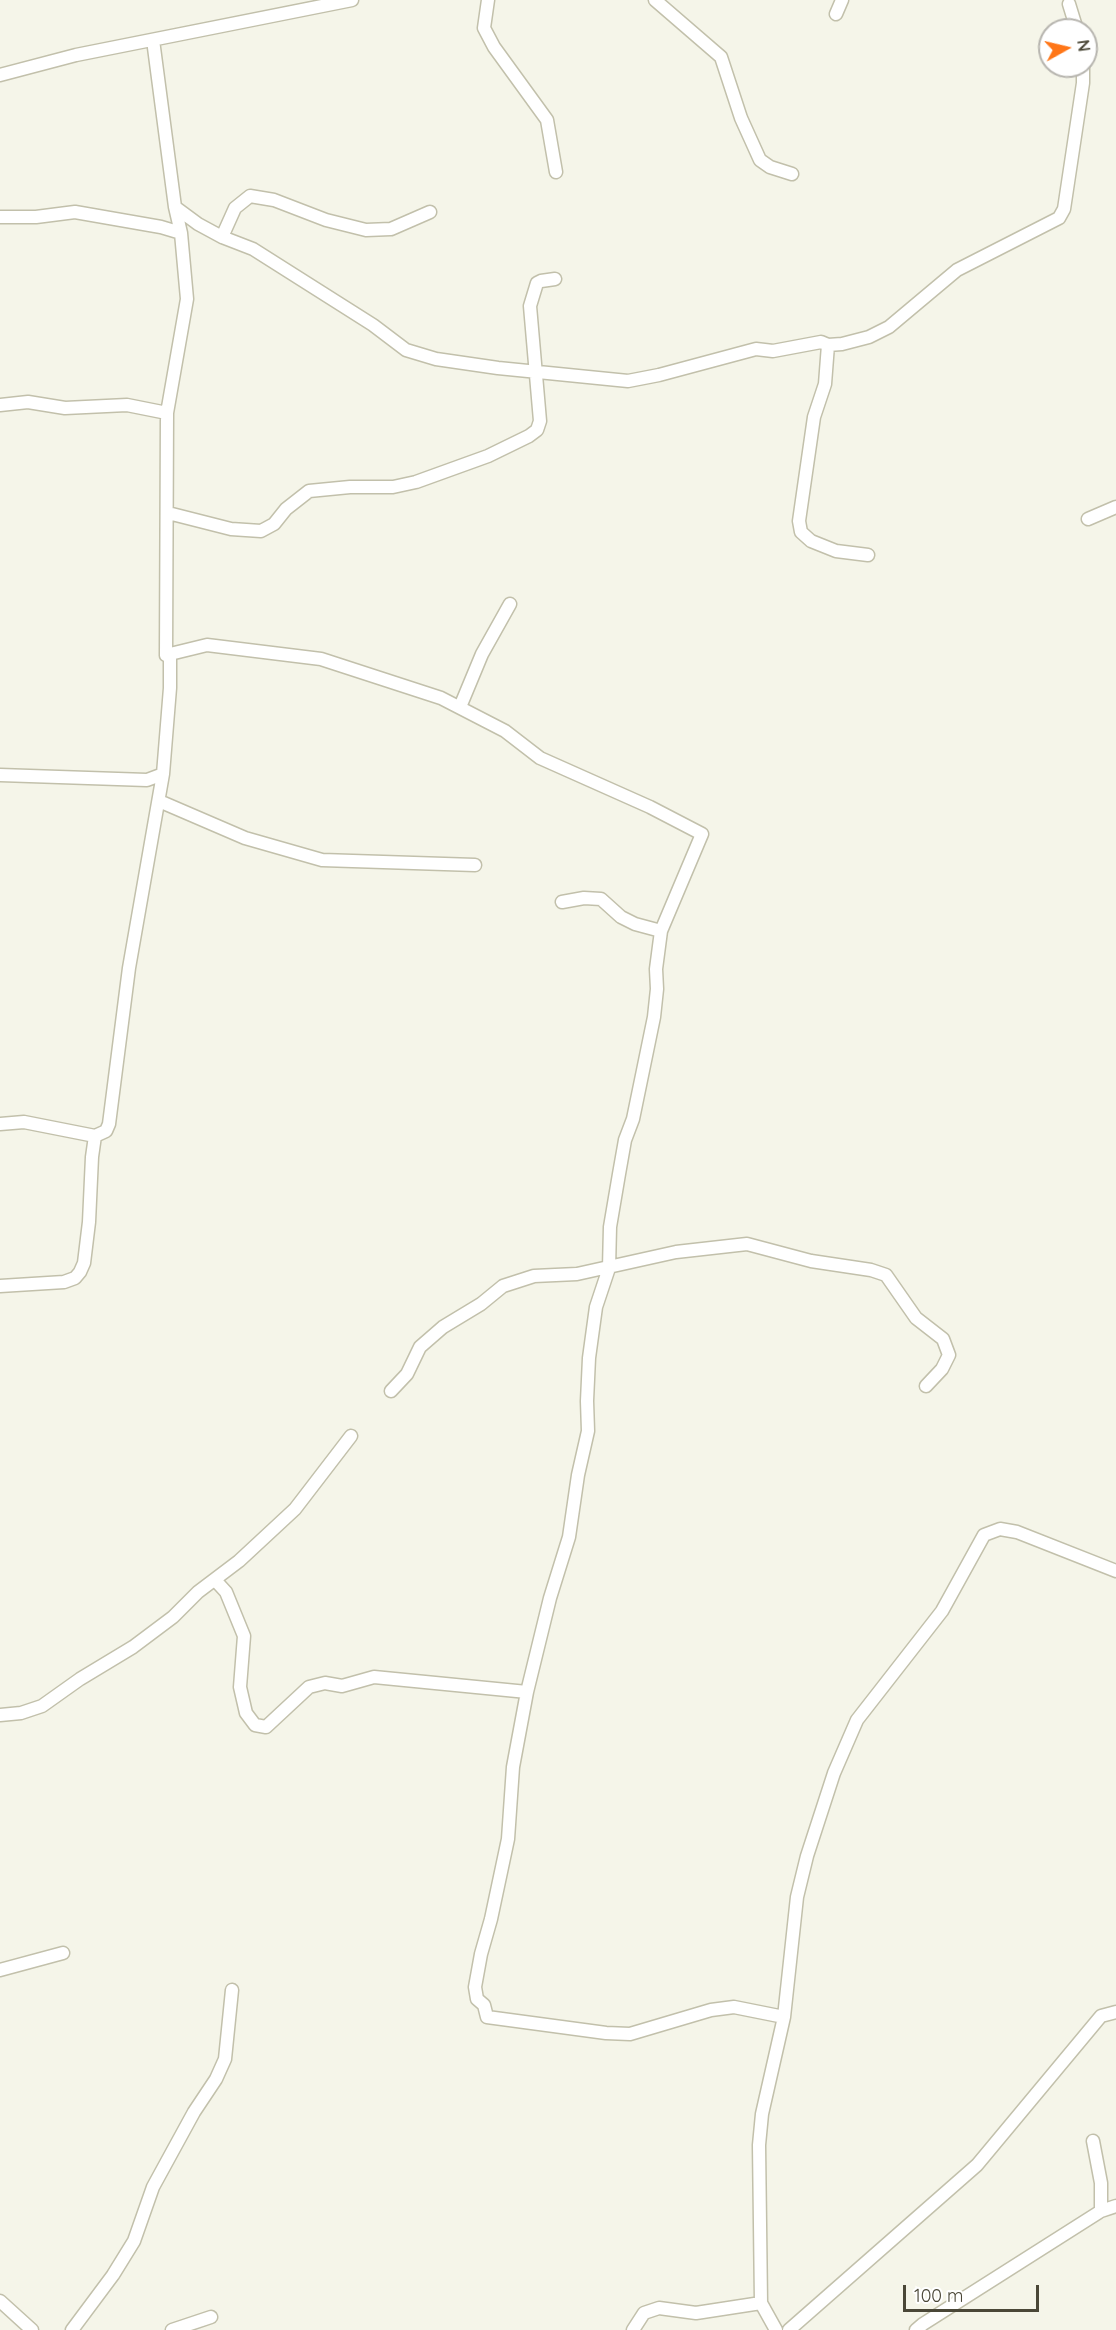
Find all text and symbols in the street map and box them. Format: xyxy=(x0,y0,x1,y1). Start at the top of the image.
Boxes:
north arrow xyxy=(1038,18,1098,78)
text: N xyxy=(1073,39,1095,53)
scale bar xyxy=(906,2273,1042,2311)
text: 100 m xyxy=(914,2284,963,2307)

